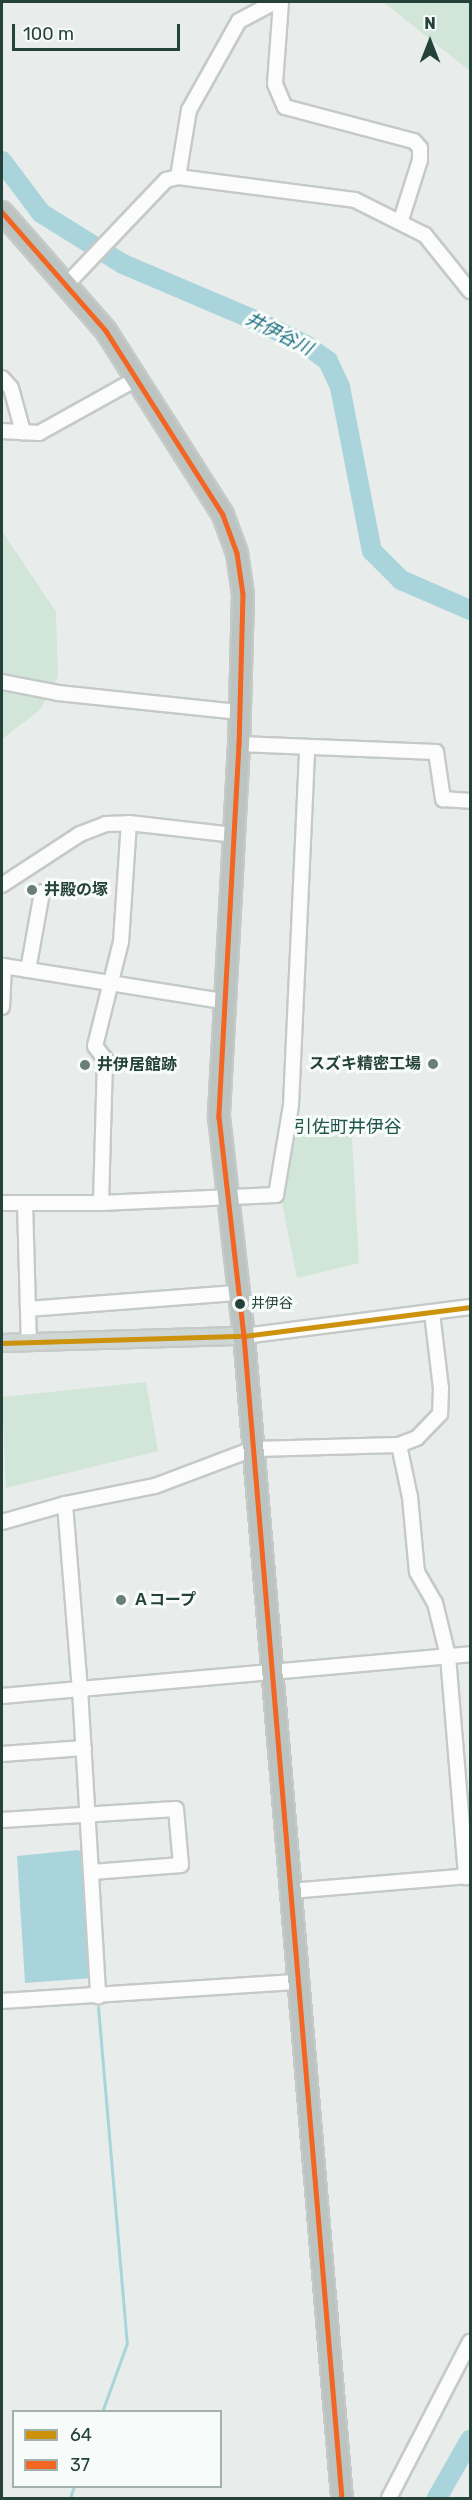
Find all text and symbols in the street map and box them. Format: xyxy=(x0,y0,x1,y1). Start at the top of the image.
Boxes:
scale bar xyxy=(15,12,183,50)
north arrow xyxy=(400,12,460,72)
text: N xyxy=(424,14,436,33)
text: 100 m xyxy=(23,23,74,45)
water label: 井伊谷川 xyxy=(242,308,316,360)
place label: 井殿の塚 xyxy=(44,880,108,900)
marker: 井殿の塚 xyxy=(25,883,39,897)
place label: スズキ精密工場 xyxy=(309,1054,421,1074)
place label: 井伊居館跡 xyxy=(97,1055,177,1075)
marker: スズキ精密工場 xyxy=(426,1057,440,1071)
marker: 井伊居館跡 xyxy=(78,1058,92,1072)
district label: 引佐町井伊谷 xyxy=(294,1116,402,1138)
place label: 井伊谷 xyxy=(251,1296,293,1312)
marker: 井伊谷 xyxy=(234,1298,246,1310)
place label: Ａコープ xyxy=(133,1590,197,1610)
marker: Ａコープ xyxy=(114,1593,128,1607)
legend xyxy=(12,2410,222,2488)
text: 64 xyxy=(70,2424,92,2446)
text: 37 xyxy=(70,2454,90,2476)

